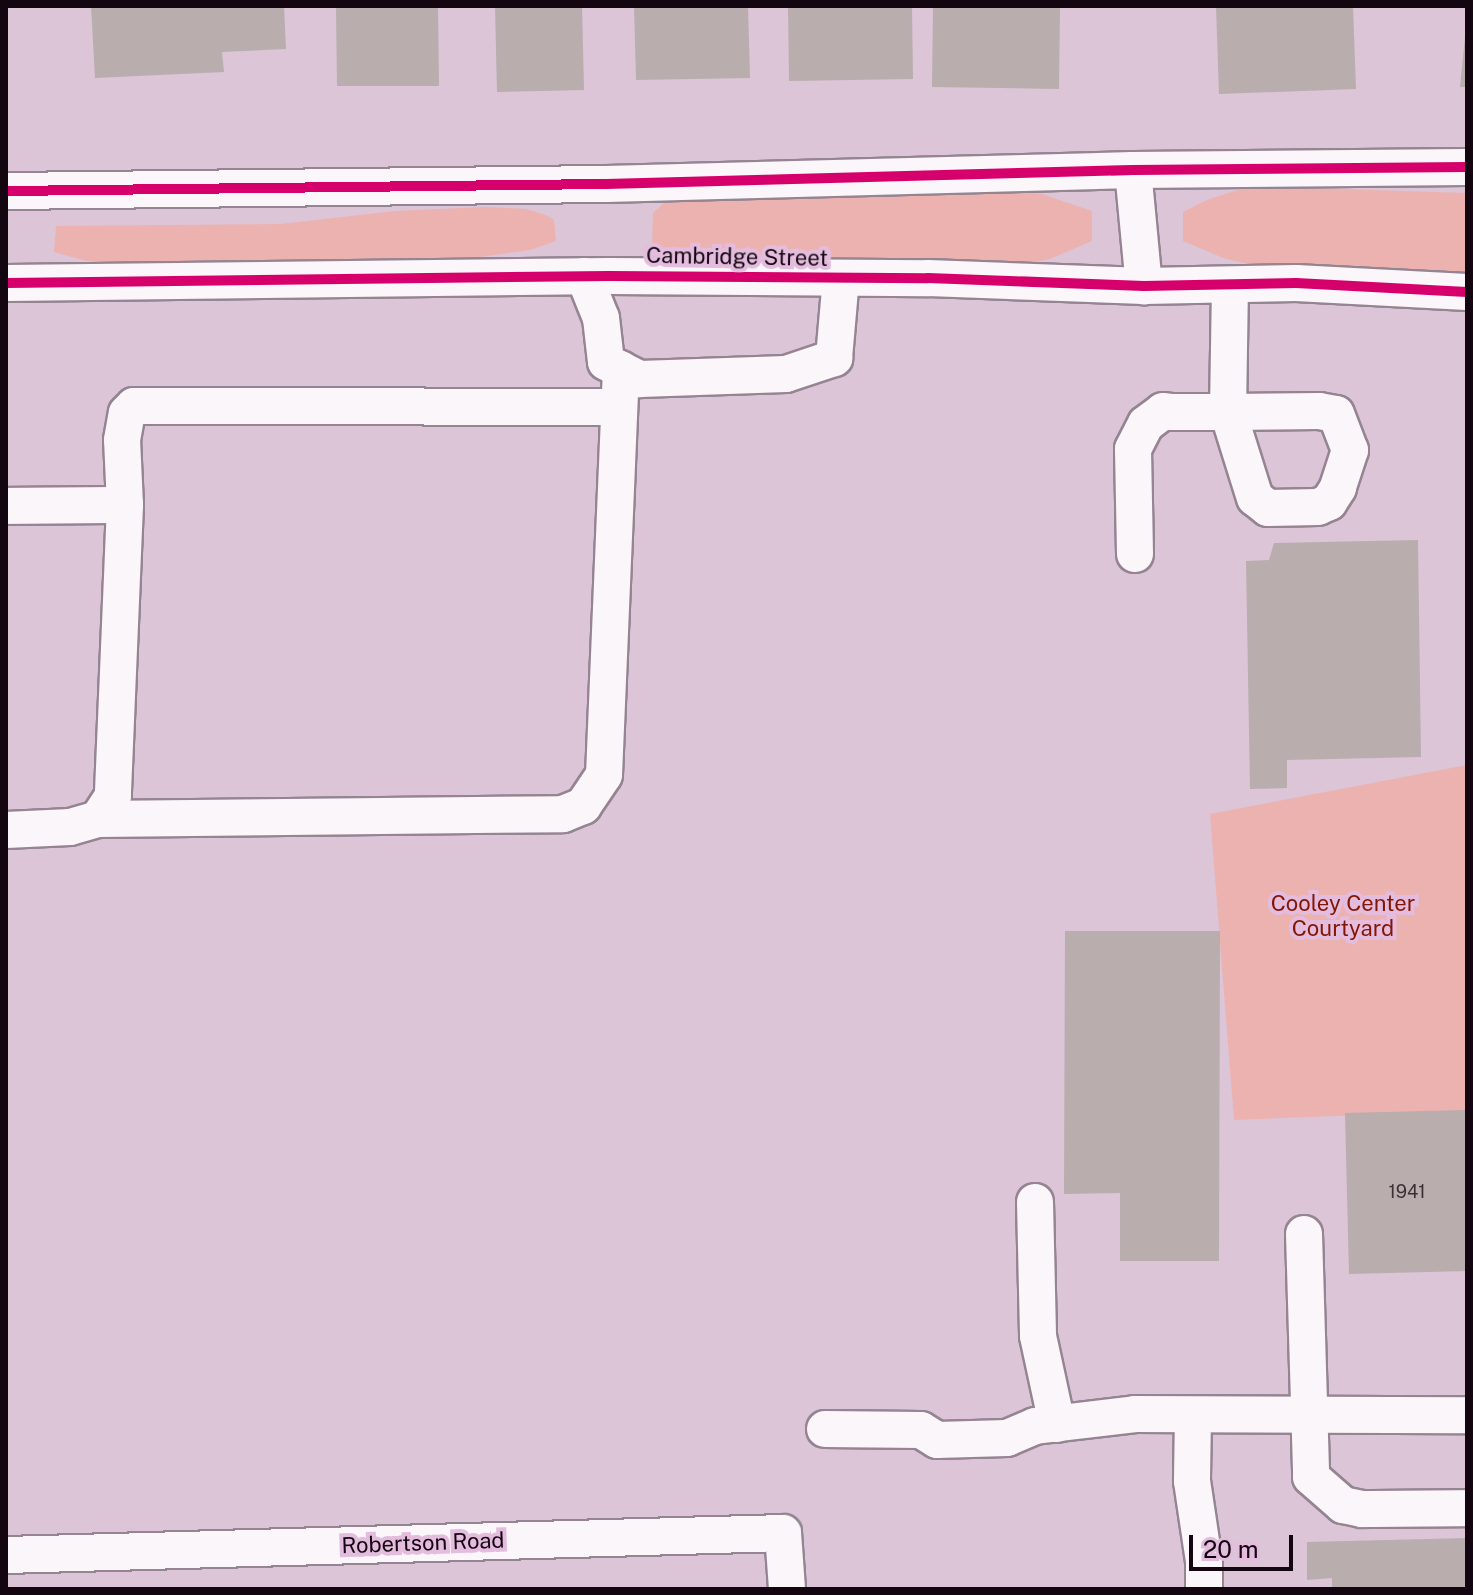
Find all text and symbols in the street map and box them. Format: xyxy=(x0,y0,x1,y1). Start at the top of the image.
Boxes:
street label: Cambridge Street xyxy=(646,242,828,272)
park label: Cooley Center Courtyard xyxy=(1271,890,1415,942)
house number: 1941 xyxy=(1388,1181,1426,1203)
scale bar xyxy=(1193,1519,1297,1569)
street label: Robertson Road xyxy=(341,1527,505,1559)
text: 20 m xyxy=(1203,1535,1259,1563)

